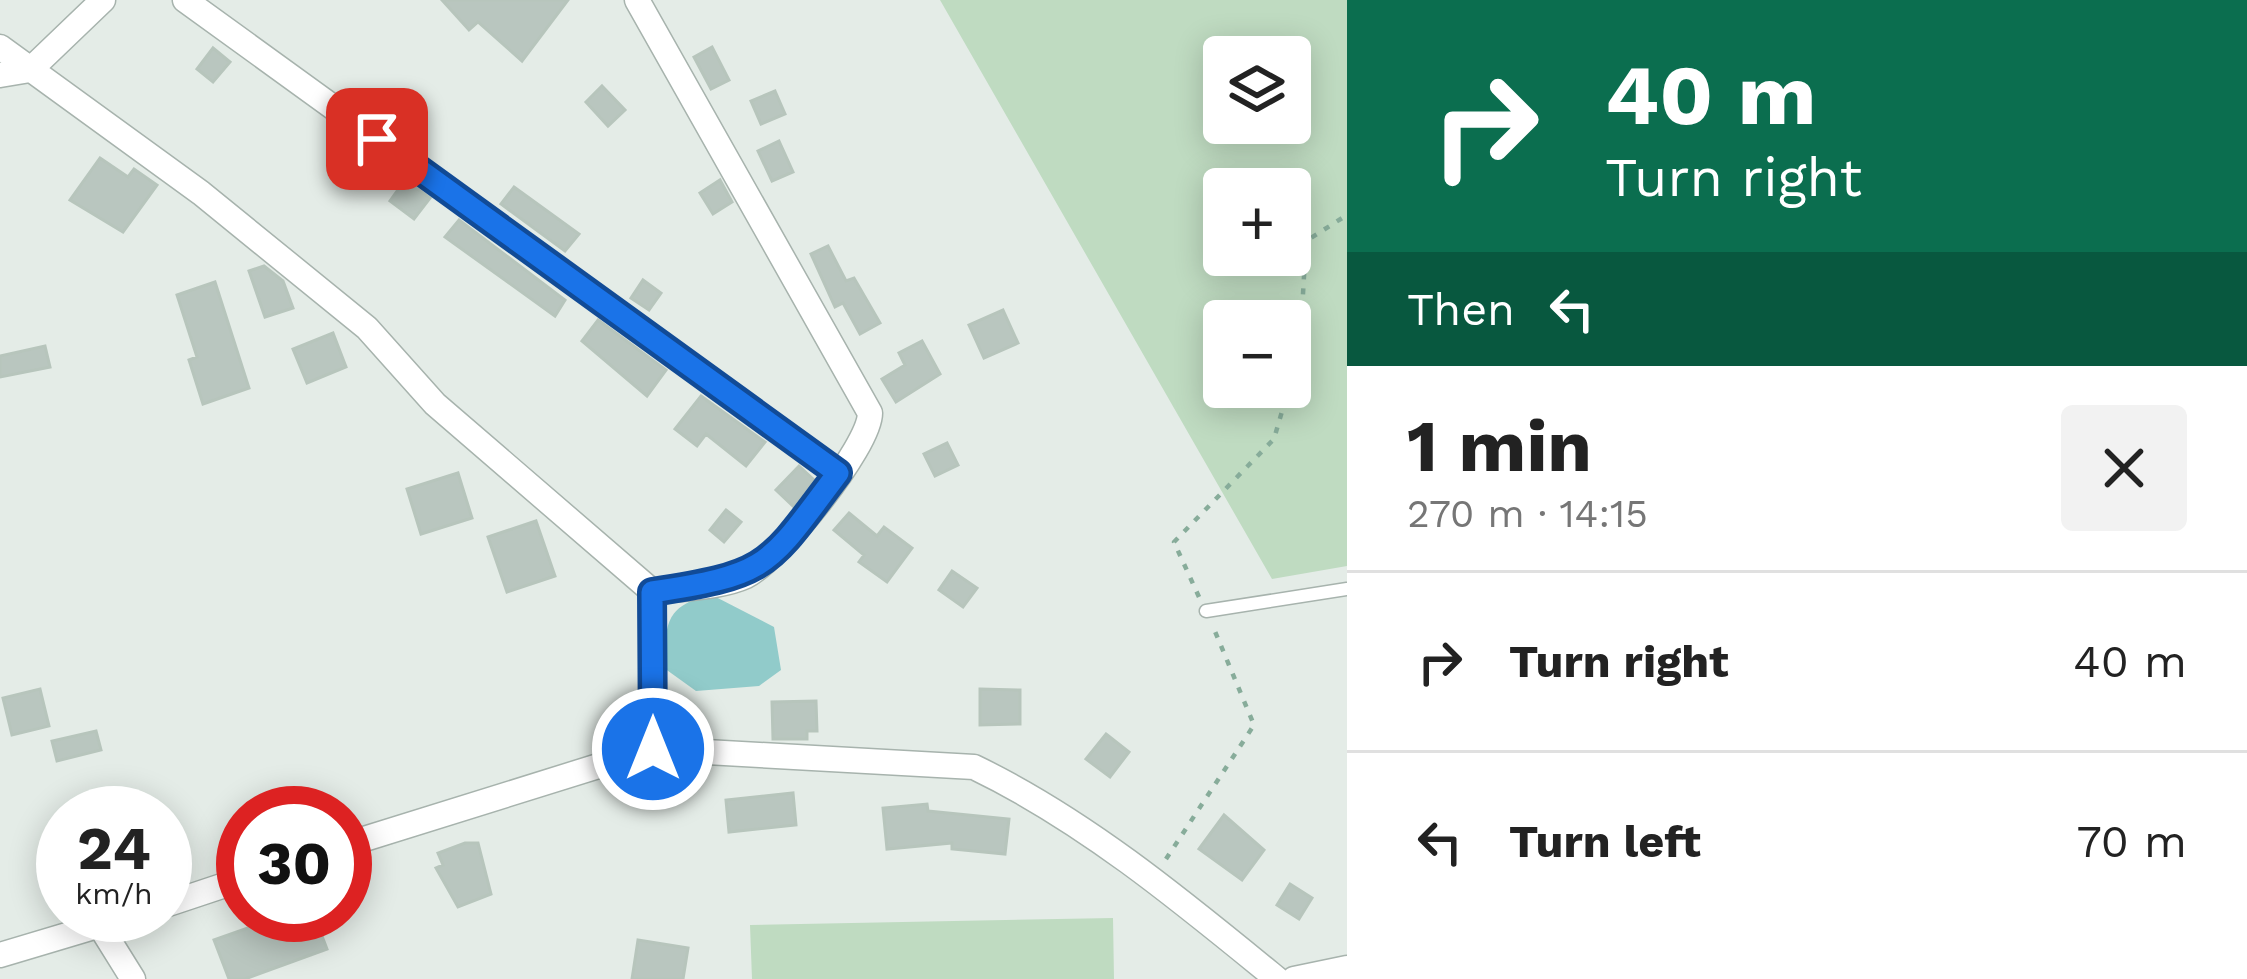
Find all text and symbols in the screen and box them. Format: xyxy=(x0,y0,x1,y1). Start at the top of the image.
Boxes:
map controls xyxy=(1203,36,1311,408)
button: layers xyxy=(1203,36,1311,144)
text: 40 m xyxy=(1605,46,1816,144)
icon: right xyxy=(1407,48,1563,204)
pin xyxy=(326,88,428,190)
icon: arrive xyxy=(344,106,410,172)
text: Turn right xyxy=(1605,146,1862,209)
button: + xyxy=(1203,168,1311,276)
icon: left xyxy=(1539,276,1605,342)
text: Then xyxy=(1407,283,1515,336)
button: − xyxy=(1203,300,1311,408)
text: 1 min xyxy=(1407,404,1592,488)
button: close xyxy=(2061,405,2187,531)
text: 270 m · 14:15 xyxy=(1407,491,1648,536)
icon: right xyxy=(1407,629,1473,695)
text: Turn right xyxy=(1509,635,1729,688)
text: 40 m xyxy=(2073,635,2187,688)
position arrow xyxy=(590,686,716,812)
speed limit sign: 30 xyxy=(216,786,372,942)
icon: left xyxy=(1407,809,1473,875)
text: 24 xyxy=(77,813,151,884)
text: Turn left xyxy=(1509,815,1701,868)
text: 70 m xyxy=(2076,815,2187,868)
text: km/h xyxy=(75,876,153,911)

